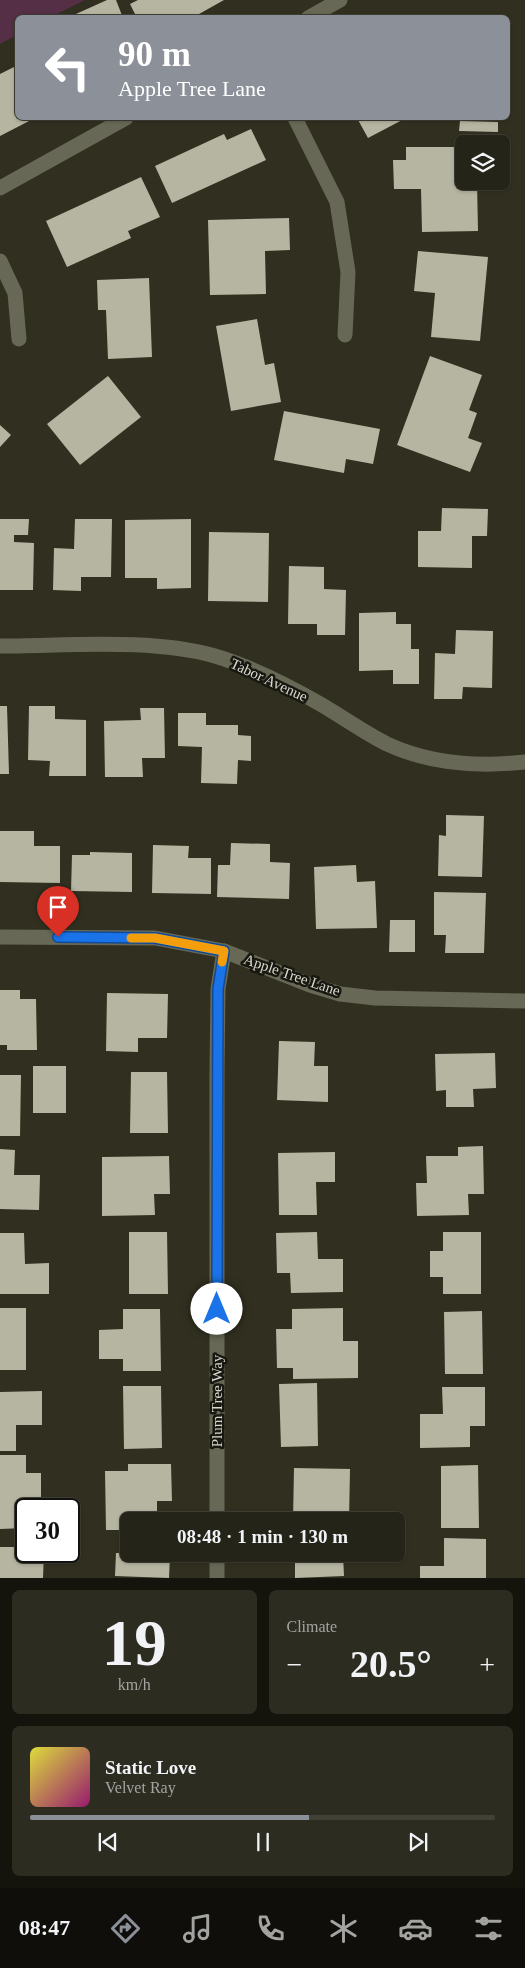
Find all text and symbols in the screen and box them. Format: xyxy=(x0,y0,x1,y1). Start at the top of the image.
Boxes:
icon: left xyxy=(35,35,100,100)
text: 90 m xyxy=(118,35,191,74)
text: Apple Tree Lane xyxy=(118,76,266,101)
map controls xyxy=(455,135,510,190)
button: layers xyxy=(455,135,510,190)
street label: Tabor Avenue xyxy=(228,655,310,705)
pin xyxy=(37,886,79,937)
icon: arrive xyxy=(44,893,72,921)
street label: Apple Tree Lane xyxy=(242,951,343,999)
position arrow xyxy=(190,1282,242,1334)
street label: Plum Tree Way xyxy=(209,1354,225,1447)
speed limit sign: 30 xyxy=(15,1498,80,1563)
text: 08:48 · 1 min · 130 m xyxy=(177,1526,348,1547)
text: 19 xyxy=(102,1607,167,1679)
text: Climate xyxy=(287,1618,337,1635)
text: 20.5° xyxy=(350,1643,432,1685)
text: − xyxy=(287,1649,302,1680)
text: + xyxy=(479,1649,495,1680)
text: km/h xyxy=(118,1676,151,1693)
text: Static Love xyxy=(105,1757,196,1778)
text: Velvet Ray xyxy=(105,1779,176,1796)
icon: previous xyxy=(94,1828,122,1856)
icon: pause xyxy=(249,1828,277,1856)
icon: next xyxy=(404,1828,432,1856)
icon: directions xyxy=(108,1911,143,1946)
icon: music xyxy=(180,1911,215,1946)
icon: phone xyxy=(253,1911,288,1946)
icon: climate xyxy=(326,1911,361,1946)
icon: car xyxy=(398,1911,433,1946)
icon: filters xyxy=(471,1911,506,1946)
text: 08:47 xyxy=(19,1915,70,1940)

